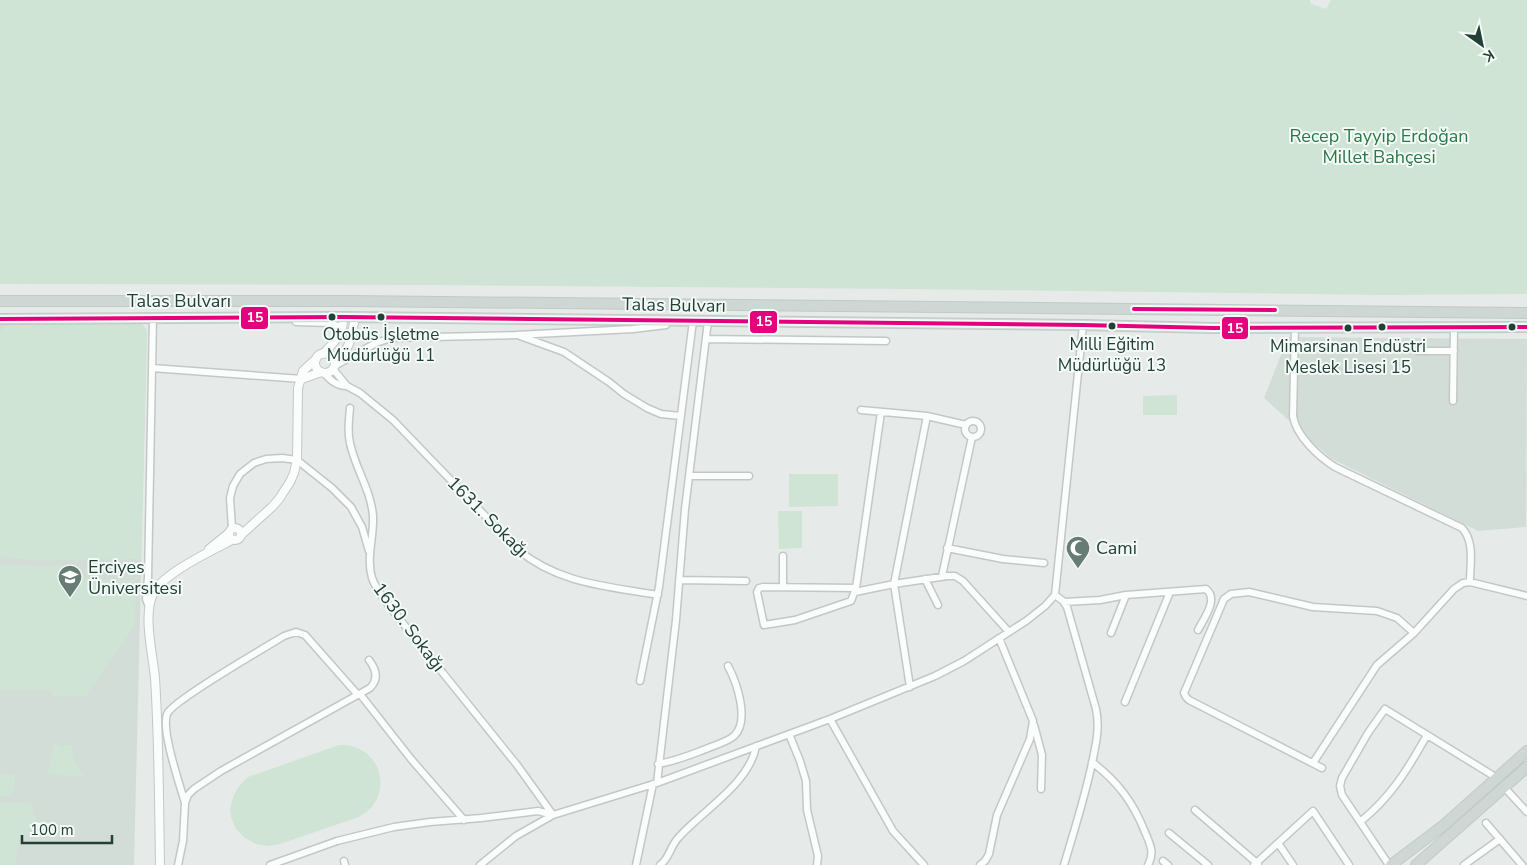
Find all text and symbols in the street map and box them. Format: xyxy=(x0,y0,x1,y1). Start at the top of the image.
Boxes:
north arrow xyxy=(1457,20,1507,70)
text: K xyxy=(1479,45,1498,66)
park label: Recep Tayyip Erdoğan Millet Bahçesi xyxy=(1290,124,1468,169)
street label: Talas Bulvarı xyxy=(127,289,231,313)
street label: Talas Bulvarı xyxy=(622,292,726,318)
line badge: 15 xyxy=(240,306,269,330)
text: 15 xyxy=(247,308,263,327)
line badge: 15 xyxy=(749,310,778,334)
unlabelled marker xyxy=(327,312,337,322)
marker: Otobüs İşletme Müdürlüğü 11 xyxy=(376,312,386,322)
text: 15 xyxy=(756,312,772,331)
line badge: 15 xyxy=(1221,316,1249,340)
text: 15 xyxy=(1227,319,1243,338)
marker: Milli Eğitim Müdürlüğü 13 xyxy=(1107,321,1117,331)
unlabelled marker xyxy=(1377,322,1387,332)
unlabelled marker xyxy=(1507,322,1517,332)
place label: Otobüs İşletme Müdürlüğü 11 xyxy=(323,323,439,367)
marker: Mimarsinan Endüstri Meslek Lisesi 15 xyxy=(1343,323,1353,333)
place label: Milli Eğitim Müdürlüğü 13 xyxy=(1058,333,1166,377)
place label: Mimarsinan Endüstri Meslek Lisesi 15 xyxy=(1270,335,1426,379)
street label: 1631. Sokağı xyxy=(442,471,534,563)
mosque icon: Cami xyxy=(1065,535,1091,569)
place label: Cami xyxy=(1096,536,1137,560)
place label: Erciyes Üniversitesi xyxy=(88,555,182,600)
school or university icon: Erciyes Üniversitesi xyxy=(57,564,83,598)
street label: 1630. Sokağı xyxy=(367,577,451,677)
scale bar xyxy=(22,812,112,844)
text: 100 m xyxy=(30,820,74,840)

